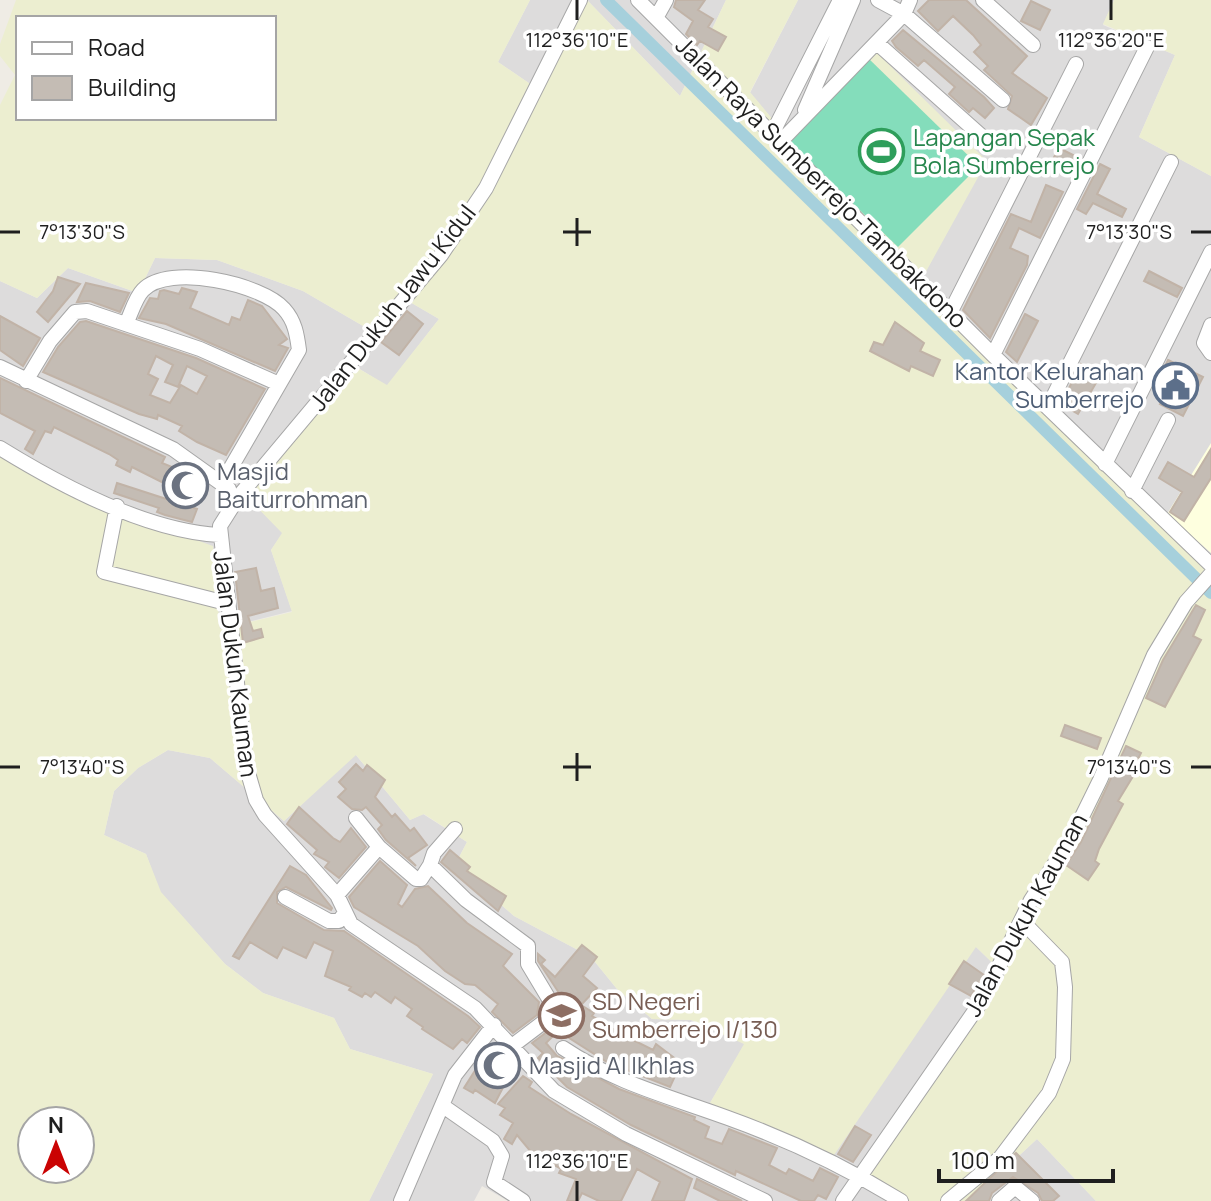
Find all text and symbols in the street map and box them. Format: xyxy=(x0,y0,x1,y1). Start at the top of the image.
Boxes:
legend xyxy=(16,16,276,120)
text: 112°36'10"E xyxy=(526,26,628,53)
text: 112°36'20"E xyxy=(1058,26,1164,53)
street label: Jalan Raya Sumberrejo-Tambakdono xyxy=(669,29,975,335)
text: Road xyxy=(88,30,145,63)
text: Building xyxy=(88,70,176,103)
place label: Lapangan Sepak Bola Sumberrejo xyxy=(913,120,1096,181)
sports icon: Lapangan Sepak Bola Sumberrejo xyxy=(858,128,906,176)
street label: Jalan Dukuh Jawu Kidul xyxy=(301,197,483,417)
text: 7°13'30"S xyxy=(39,218,125,245)
text: 7°13'30"S xyxy=(1086,218,1172,245)
place label: Kantor Kelurahan Sumberrejo xyxy=(955,354,1144,415)
public building icon: Kantor Kelurahan Sumberrejo xyxy=(1151,362,1199,410)
place label: Masjid Baiturrohman xyxy=(217,454,368,515)
mosque icon: Masjid Baiturrohman xyxy=(162,462,210,510)
street label: Jalan Dukuh Kauman xyxy=(206,549,267,779)
text: 7°13'40"S xyxy=(40,753,124,780)
text: 7°13'40"S xyxy=(1087,753,1171,780)
street label: Jalan Dukuh Kauman xyxy=(955,807,1094,1022)
place label: SD Negeri Sumberrejo I/130 xyxy=(592,984,778,1045)
school or university icon: SD Negeri Sumberrejo I/130 xyxy=(537,992,585,1040)
mosque icon: Masjid Al Ikhlas xyxy=(474,1042,522,1090)
place label: Masjid Al Ikhlas xyxy=(529,1048,695,1081)
north arrow xyxy=(16,1105,96,1185)
text: N xyxy=(48,1110,64,1140)
scale bar xyxy=(939,1133,1113,1183)
text: 100 m xyxy=(951,1143,1015,1176)
text: 112°36'10"E xyxy=(526,1147,628,1174)

